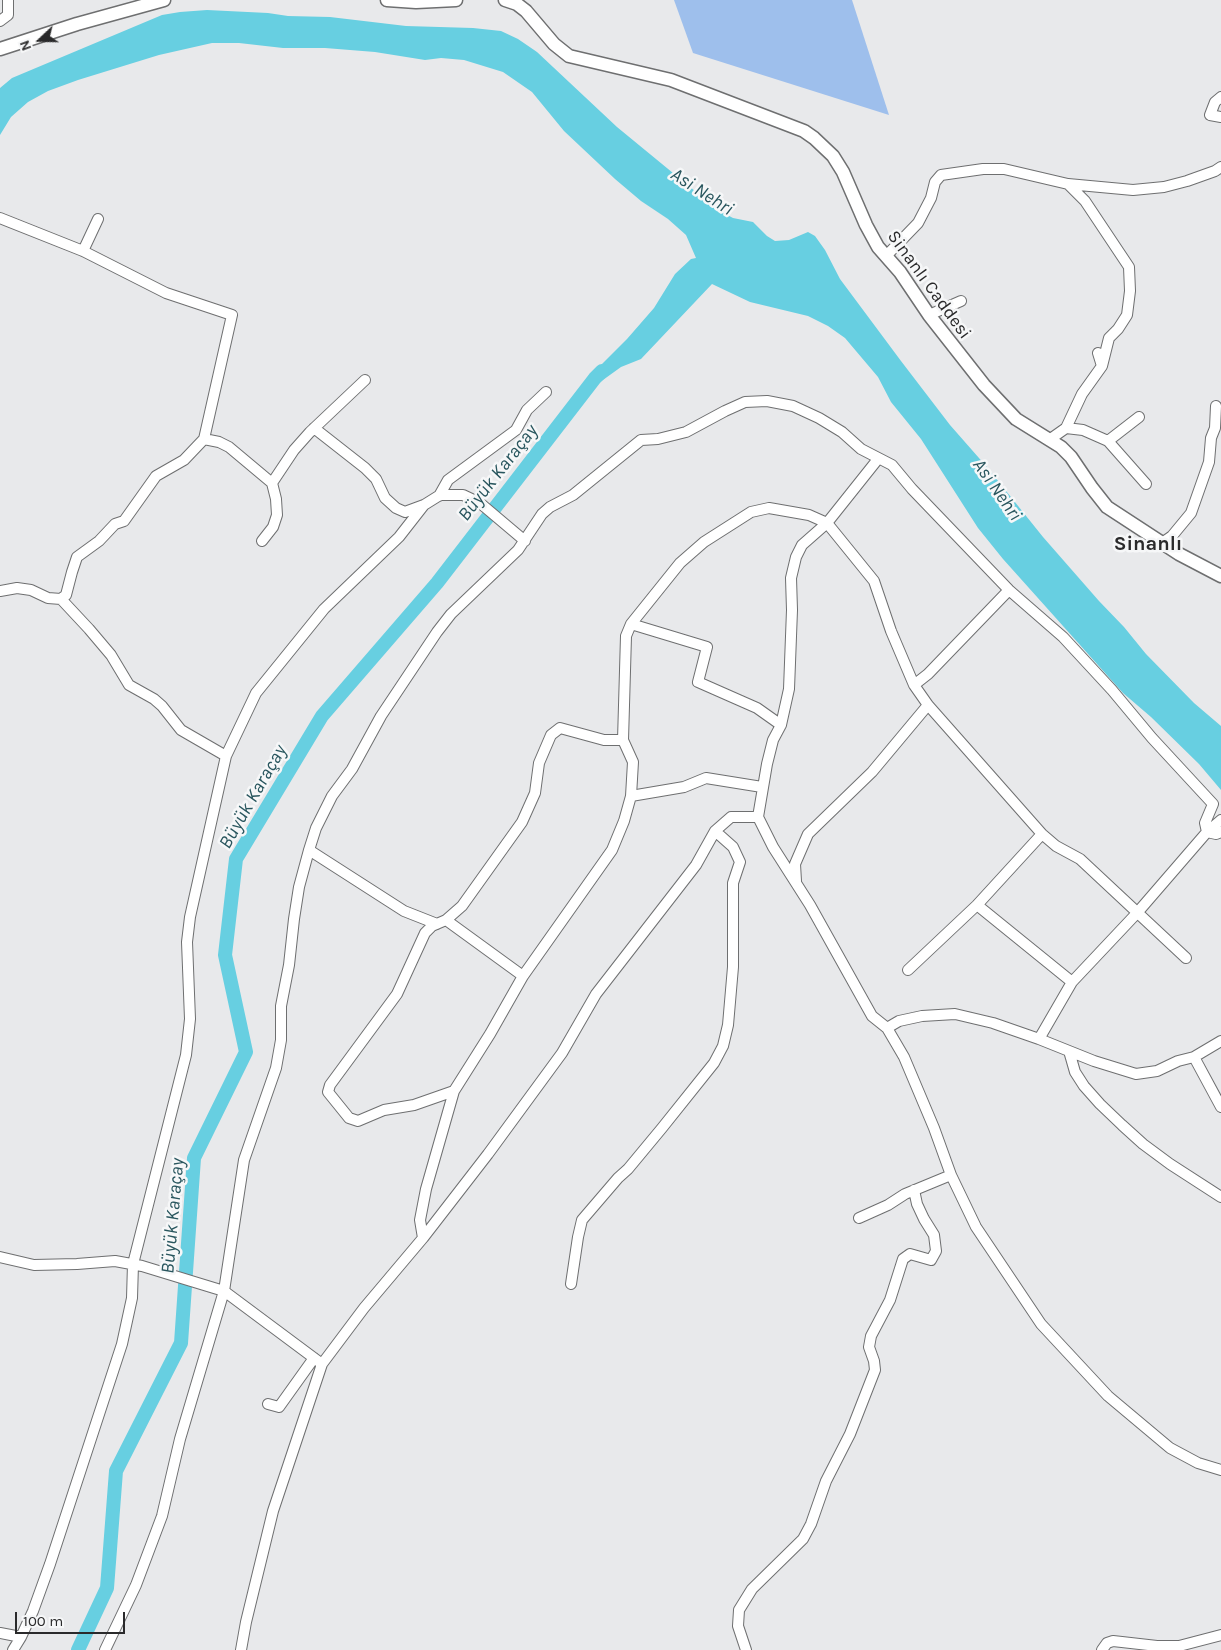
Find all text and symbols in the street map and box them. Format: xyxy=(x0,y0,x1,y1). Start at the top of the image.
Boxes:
north arrow xyxy=(15,15,65,65)
text: N xyxy=(16,38,35,53)
water label: Asi Nehri xyxy=(666,163,738,221)
street label: Sinanlı Caddesi xyxy=(882,227,976,343)
water label: Büyük Karaçay xyxy=(453,420,543,526)
water label: Asi Nehri xyxy=(967,455,1027,525)
district label: Sinanlı xyxy=(1114,532,1182,556)
water label: Büyük Karaçay xyxy=(214,741,292,853)
water label: Büyük Karaçay xyxy=(157,1157,189,1275)
scale bar xyxy=(18,1602,128,1634)
text: 100 m xyxy=(23,1612,63,1630)

